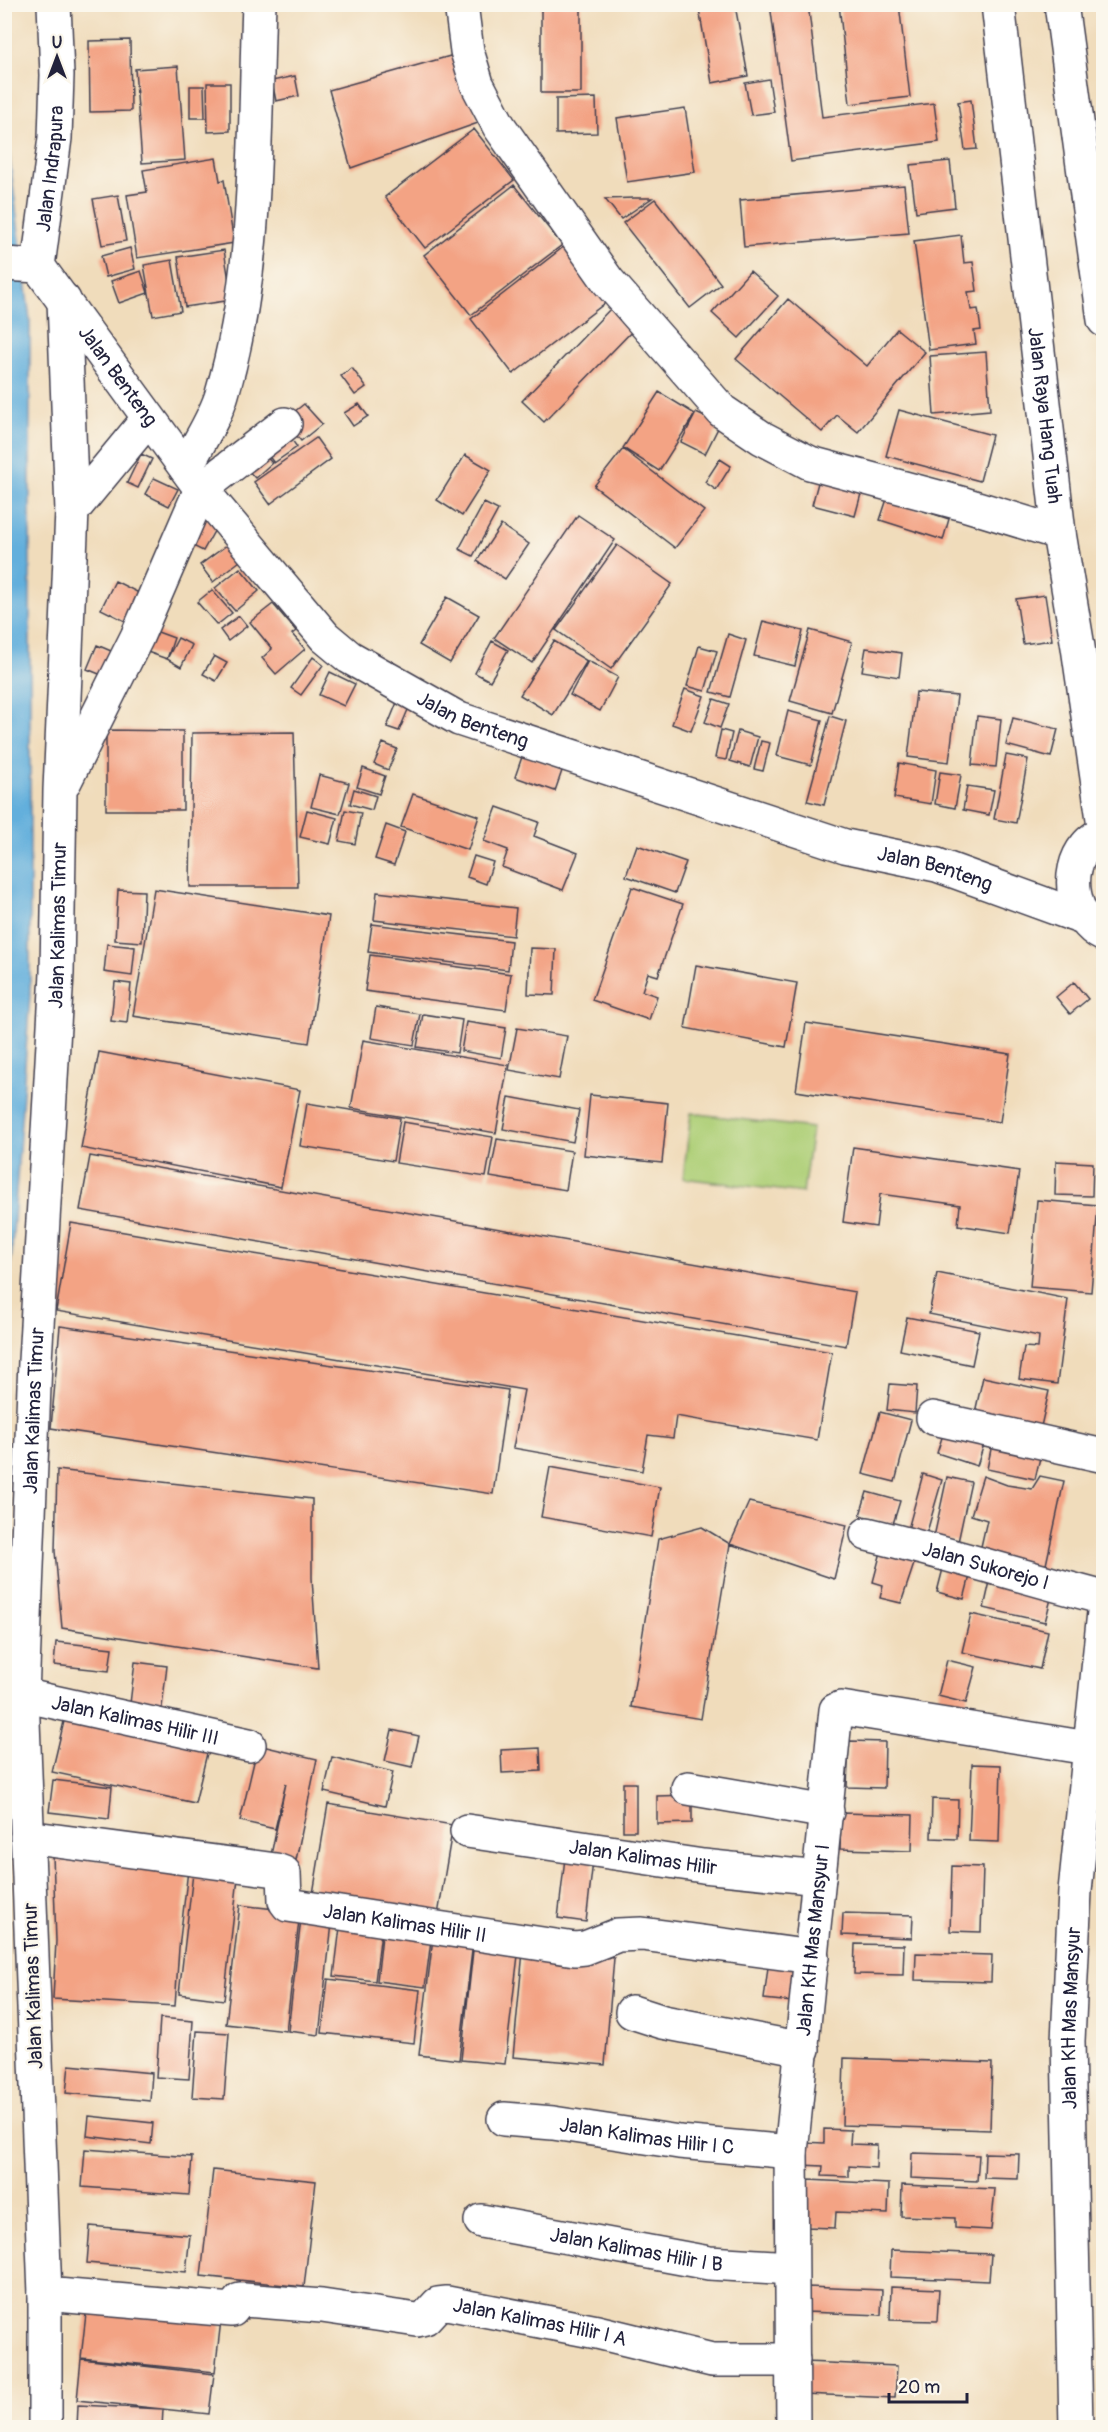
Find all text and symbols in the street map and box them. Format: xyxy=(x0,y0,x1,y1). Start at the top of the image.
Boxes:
north arrow xyxy=(27,27,87,87)
text: U xyxy=(52,33,63,53)
street label: Jalan Indrapura xyxy=(30,105,69,234)
street label: Jalan Benteng xyxy=(73,320,163,431)
street label: Jalan Raya Hang Tuah xyxy=(1023,326,1068,505)
street label: Jalan Benteng xyxy=(413,685,532,754)
street label: Jalan Benteng xyxy=(875,841,996,897)
street label: Jalan Kalimas Timur xyxy=(42,842,72,1009)
street label: Jalan Kalimas Timur xyxy=(17,1327,49,1494)
street label: Jalan Sukorejo I xyxy=(920,1536,1052,1595)
street label: Jalan Kalimas Hilir III xyxy=(49,1689,221,1751)
street label: Jalan Kalimas Hilir xyxy=(567,1834,718,1880)
street label: Jalan KH Mas Mansyur I xyxy=(790,1843,835,2037)
street label: Jalan Kalimas Hilir II xyxy=(321,1898,488,1948)
street label: Jalan Kalimas Timur xyxy=(18,1902,48,2070)
street label: Jalan KH Mas Mansyur xyxy=(1055,1926,1086,2110)
street label: Jalan Kalimas Hilir I C xyxy=(558,2112,735,2159)
street label: Jalan Kalimas Hilir I B xyxy=(548,2221,723,2276)
street label: Jalan Kalimas Hilir I A xyxy=(451,2292,630,2351)
scale bar xyxy=(889,2366,967,2404)
text: 20 m xyxy=(898,2376,940,2399)

